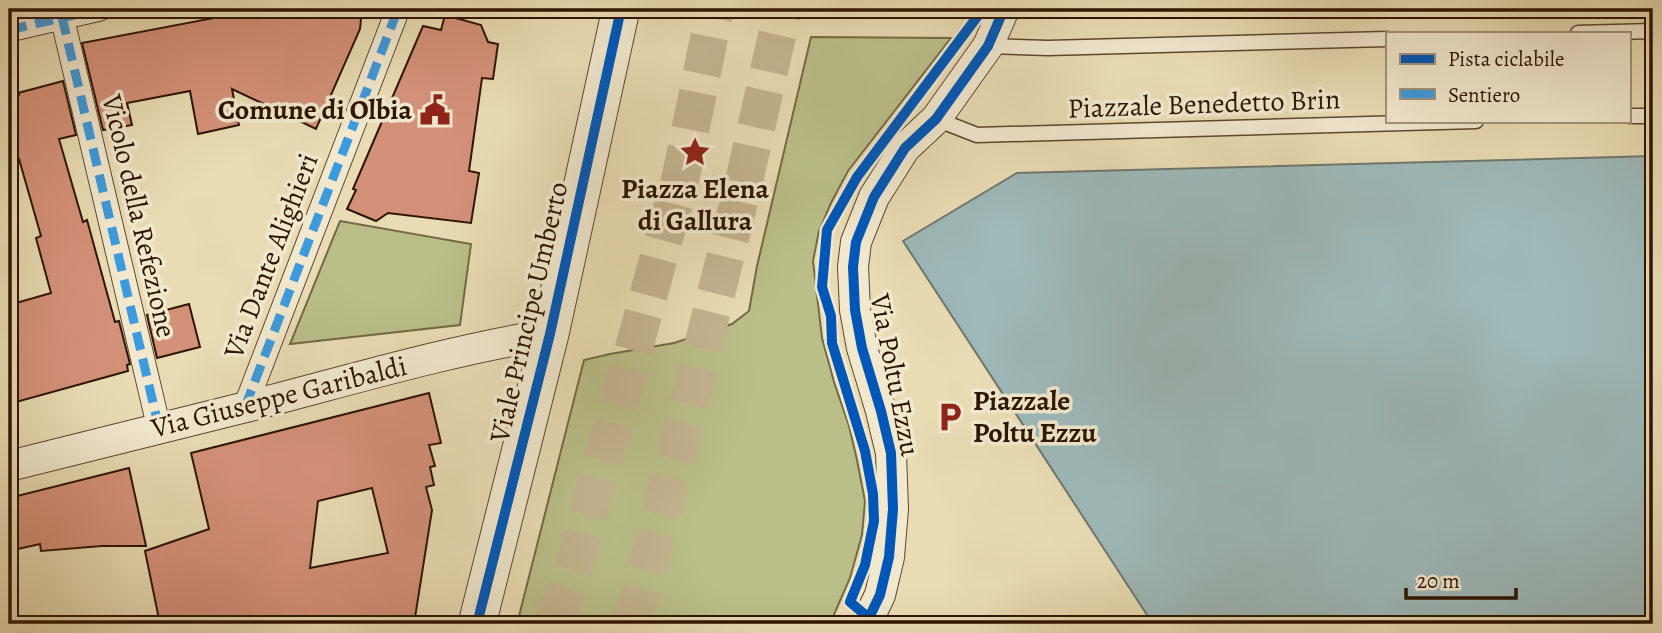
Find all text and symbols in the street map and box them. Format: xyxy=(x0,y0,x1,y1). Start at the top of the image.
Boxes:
legend xyxy=(1386,32,1630,122)
text: Pista ciclabile xyxy=(1448,45,1564,73)
street label: Piazzale Benedetto Brin xyxy=(1067,80,1341,128)
text: Sentiero xyxy=(1448,81,1520,109)
street label: Vicolo della Refezione xyxy=(92,90,185,341)
place label: Comune di Olbia xyxy=(218,91,412,129)
public building icon: Comune di Olbia xyxy=(418,93,452,127)
place icon: Piazza Elena di Gallura xyxy=(678,135,712,169)
street label: Via Dante Alighieri xyxy=(214,148,328,365)
place label: Piazza Elena di Gallura xyxy=(621,170,770,240)
street label: Viale Principe Umberto xyxy=(480,178,577,447)
street label: Via Poltu Ezzu xyxy=(860,290,929,460)
street label: Via Giuseppe Garibaldi xyxy=(146,347,411,447)
place label: Piazzale Poltu Ezzu xyxy=(973,382,1097,452)
parking icon: Piazzale Poltu Ezzu xyxy=(933,400,967,434)
scale bar xyxy=(1406,556,1517,600)
text: 20 m xyxy=(1417,567,1460,595)

